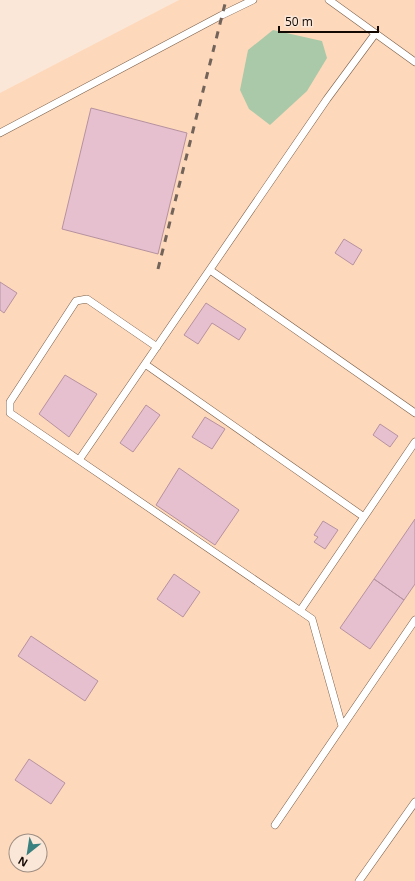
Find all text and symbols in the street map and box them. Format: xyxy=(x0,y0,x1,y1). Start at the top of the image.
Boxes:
scale bar xyxy=(279,8,378,34)
text: 50 m xyxy=(285,13,313,30)
north arrow xyxy=(8,833,48,873)
text: N xyxy=(15,853,30,871)

